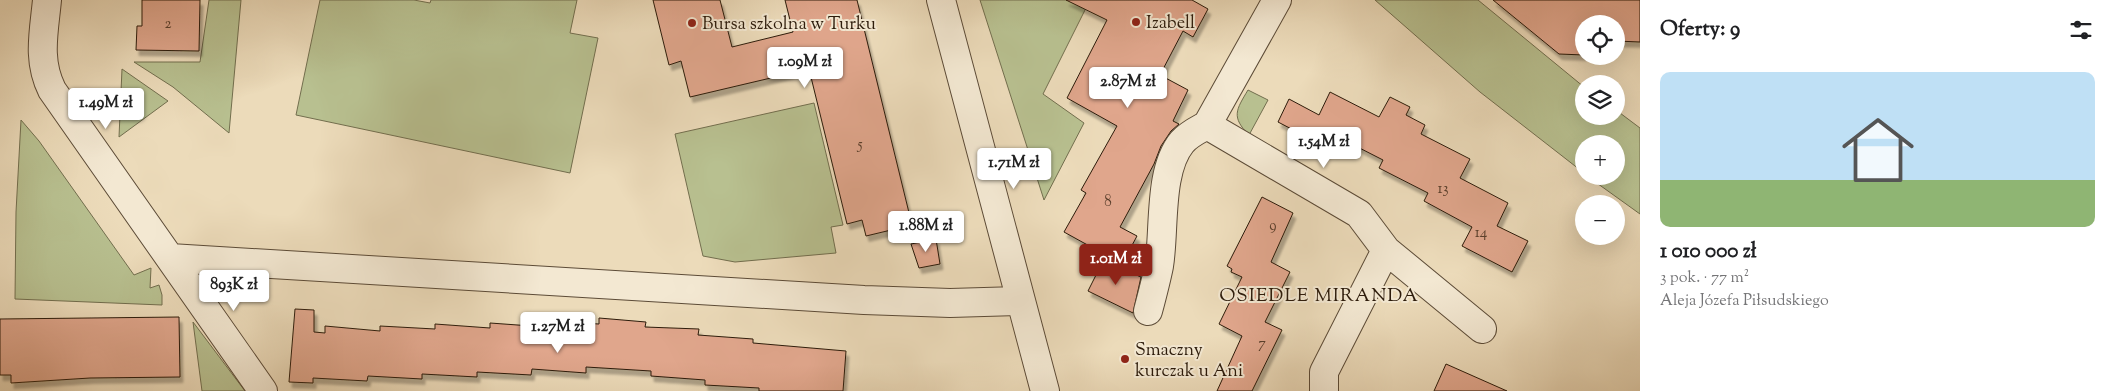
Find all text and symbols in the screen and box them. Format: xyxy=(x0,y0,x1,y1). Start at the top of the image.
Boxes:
place label: Izabell xyxy=(1146,11,1195,37)
place label: Bursa szkolna w Turku xyxy=(702,12,876,38)
house number: 2 xyxy=(164,14,172,35)
map controls xyxy=(1575,15,1625,245)
button: locate xyxy=(1575,15,1625,65)
text: Oferty: 9 xyxy=(1660,15,1740,45)
marker: Izabell xyxy=(1130,16,1142,28)
icon: filters xyxy=(2067,16,2095,44)
marker: Bursa szkolna w Turku xyxy=(686,17,698,29)
pin: 1.09M zł xyxy=(753,46,857,89)
text: 1.09M zł xyxy=(778,51,832,74)
pin: 2.87M zł xyxy=(1076,66,1180,109)
text: 2.87M zł xyxy=(1100,71,1156,94)
button: layers xyxy=(1575,75,1625,125)
pin: 1.49M zł xyxy=(54,88,158,130)
text: 1.49M zł xyxy=(79,92,133,115)
icon: home xyxy=(1833,105,1923,195)
pin: 1.54M zł xyxy=(1272,126,1376,169)
text: 1.54M zł xyxy=(1298,131,1350,154)
house number: 5 xyxy=(856,135,863,156)
button: + xyxy=(1575,135,1625,185)
pin: 1.71M zł xyxy=(962,148,1066,190)
text: 1.71M zł xyxy=(988,152,1040,175)
house number: 13 xyxy=(1437,179,1449,200)
house number: 8 xyxy=(1104,192,1112,213)
button: − xyxy=(1575,195,1625,245)
pin: 1.88M zł xyxy=(874,210,978,253)
text: 1.88M zł xyxy=(899,215,953,238)
house number: 9 xyxy=(1269,216,1277,237)
house number: 14 xyxy=(1475,223,1488,244)
text: 1 010 000 zł xyxy=(1660,237,1757,267)
pin: 1.01M zł xyxy=(1064,244,1168,286)
text: 1.01M zł xyxy=(1090,248,1142,271)
text: 3 pok. · 77 m² xyxy=(1660,267,1749,290)
pin: 893K zł xyxy=(188,270,280,312)
text: 893K zł xyxy=(210,274,258,297)
district label: OSIEDLE MIRANDA xyxy=(1219,283,1419,310)
text: Aleja Józefa Piłsudskiego xyxy=(1660,290,1829,313)
pin: 1.27M zł xyxy=(506,312,610,354)
text: 1.27M zł xyxy=(531,316,585,339)
house number: 7 xyxy=(1258,334,1266,355)
place label: Smaczny kurczak u Ani xyxy=(1135,338,1243,385)
marker: Smaczny kurczak u Ani xyxy=(1119,353,1131,365)

